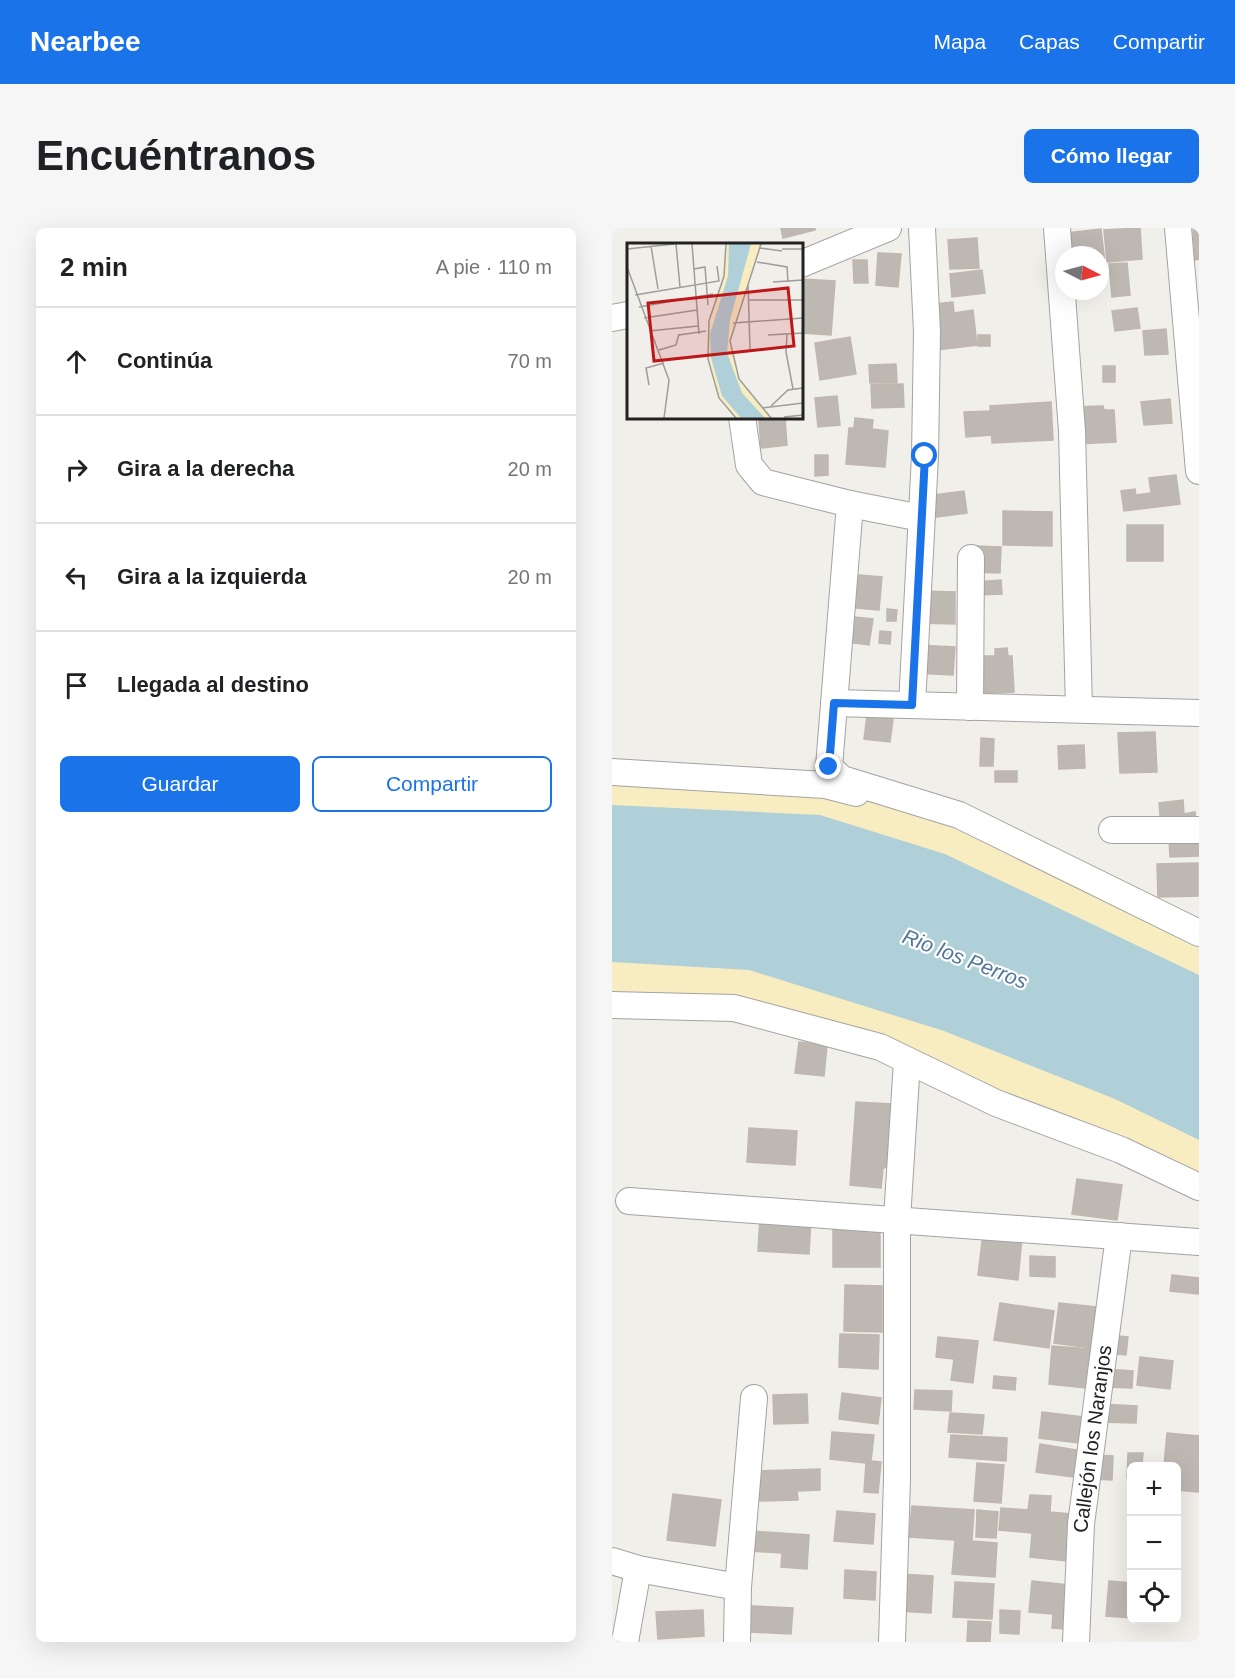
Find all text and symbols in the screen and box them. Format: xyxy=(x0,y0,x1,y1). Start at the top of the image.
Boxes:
text: Nearbee xyxy=(30,26,141,57)
text: Mapa xyxy=(934,30,986,53)
text: Capas xyxy=(1019,30,1080,53)
text: Compartir xyxy=(1113,30,1205,53)
button: Cómo llegar xyxy=(1024,129,1199,183)
text: Encuéntranos xyxy=(36,132,316,179)
inset map xyxy=(627,243,802,418)
north arrow xyxy=(1055,246,1109,300)
text: 2 min xyxy=(60,252,128,282)
text: A pie · 110 m xyxy=(436,256,552,278)
icon: ahead xyxy=(60,345,93,378)
text: Continúa xyxy=(117,348,212,373)
text: 70 m xyxy=(508,350,552,372)
route start xyxy=(911,442,937,468)
icon: right xyxy=(60,453,93,486)
text: Gira a la derecha xyxy=(117,456,294,481)
text: 20 m xyxy=(508,458,552,480)
icon: left xyxy=(60,561,93,594)
text: Gira a la izquierda xyxy=(117,564,307,589)
text: 20 m xyxy=(508,566,552,588)
icon: arrive xyxy=(60,669,93,702)
text: Llegada al destino xyxy=(117,672,309,697)
route end xyxy=(815,753,841,779)
button: Guardar xyxy=(60,756,300,812)
button: Compartir xyxy=(312,756,552,812)
water label: Rio los Perros xyxy=(899,924,1031,993)
street label: Callejón los Naranjos xyxy=(1070,1344,1116,1533)
map controls xyxy=(1127,1462,1181,1624)
button: + xyxy=(1127,1462,1181,1516)
button: − xyxy=(1127,1516,1181,1570)
button: locate xyxy=(1127,1570,1181,1624)

